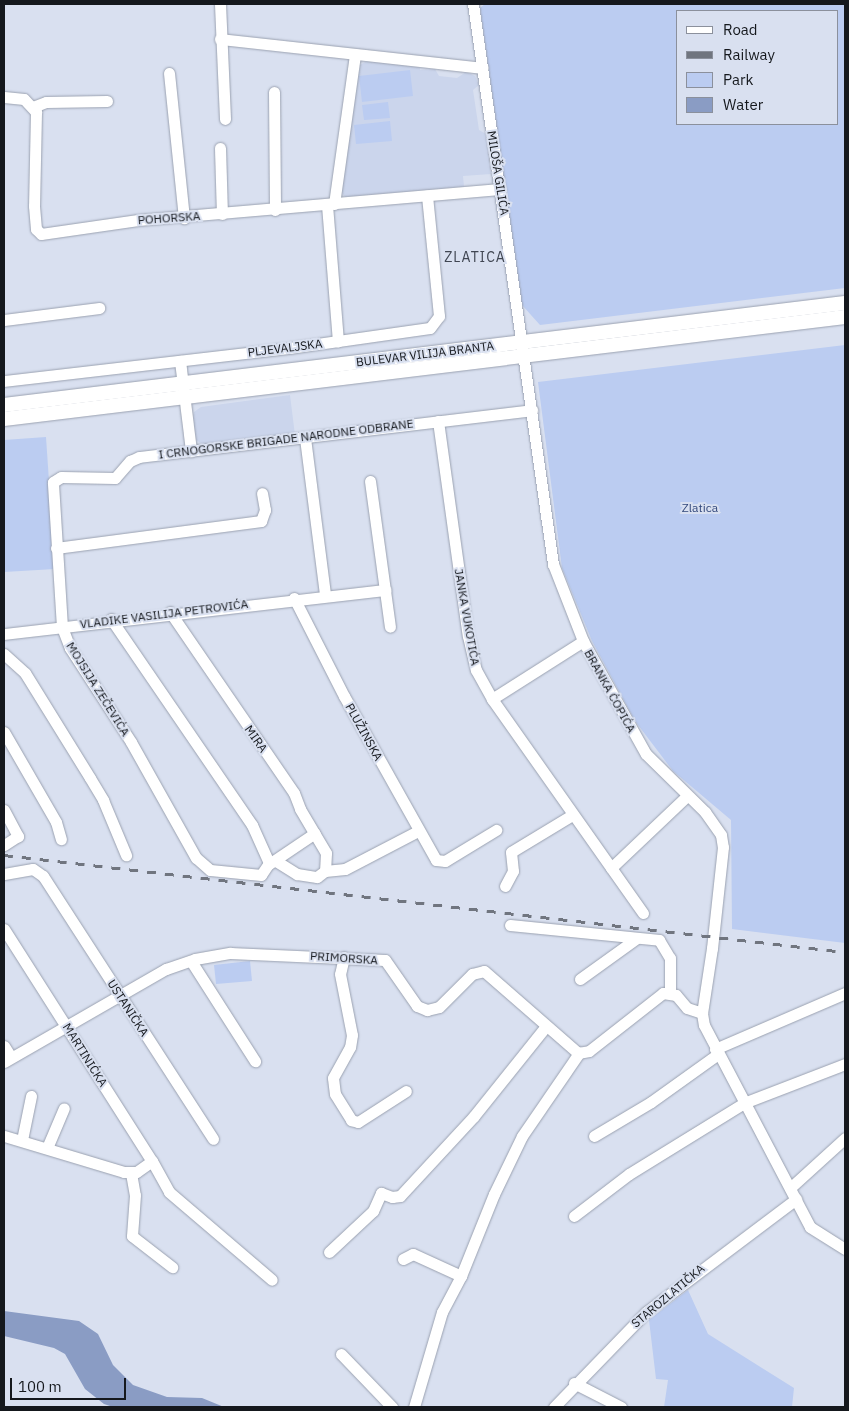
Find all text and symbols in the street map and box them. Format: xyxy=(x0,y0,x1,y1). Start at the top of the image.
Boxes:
legend xyxy=(676,10,839,125)
text: Road xyxy=(723,20,758,39)
text: Railway xyxy=(723,45,775,64)
text: Park xyxy=(723,70,753,89)
text: Water xyxy=(723,95,763,114)
street label: MILOŠA GILIĆA xyxy=(484,130,512,216)
street label: POHORSKA xyxy=(137,209,201,227)
district label: ZLATICA xyxy=(443,249,507,265)
street label: PLJEVALJSKA xyxy=(247,336,323,360)
street label: BULEVAR VILIJA BRANTA xyxy=(355,338,495,370)
street label: I CRNOGORSKE BRIGADE NARODNE ODBRANE xyxy=(158,416,414,462)
park label: Zlatica xyxy=(682,501,718,515)
street label: JANKA VUKOTIĆA xyxy=(451,567,483,667)
street label: VLADIKE VASILIJA PETROVIĆA xyxy=(79,597,249,631)
street label: MOJSIJA ZEČEVIĆA xyxy=(63,639,133,739)
street label: BRANKA ĆOPIĆA xyxy=(581,647,639,735)
street label: PLUŽINSKA xyxy=(342,701,386,763)
street label: MIRA xyxy=(242,723,270,755)
street label: PRIMORSKA xyxy=(310,948,378,968)
street label: USTANIČKA xyxy=(104,977,152,1039)
street label: MARTINIĆKA xyxy=(60,1020,110,1090)
street label: STAROZLATIČKA xyxy=(629,1261,707,1331)
scale bar xyxy=(12,1368,129,1400)
text: 100 m xyxy=(18,1377,62,1396)

